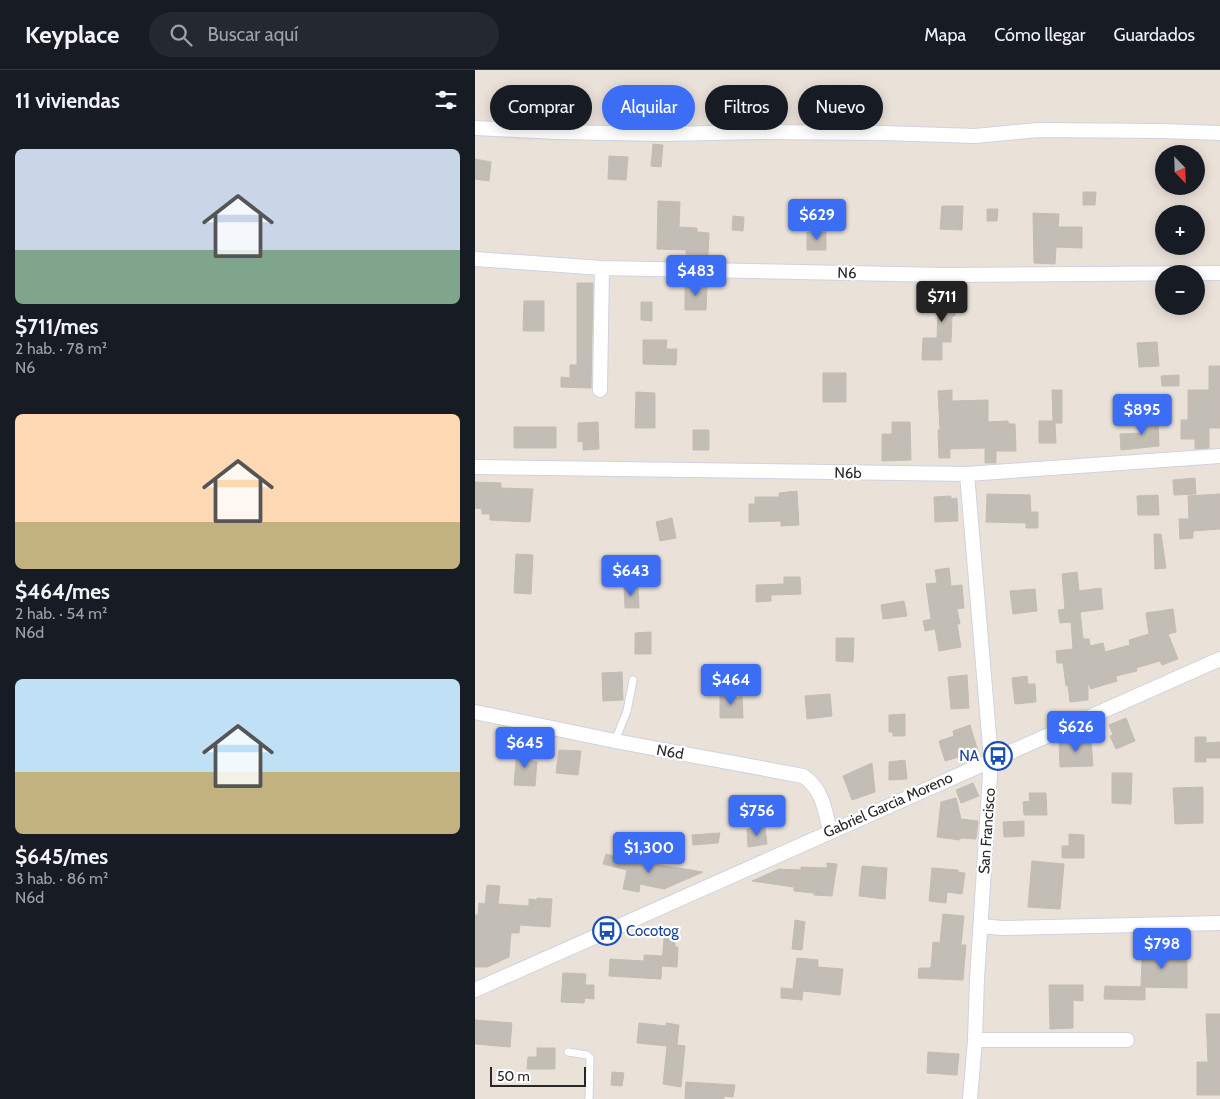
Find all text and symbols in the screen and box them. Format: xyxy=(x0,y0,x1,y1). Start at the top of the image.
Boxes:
search box xyxy=(149,12,499,57)
text: Keyplace xyxy=(25,20,119,49)
icon: search xyxy=(167,21,195,49)
text: Buscar aquí xyxy=(207,23,298,46)
text: Mapa xyxy=(924,24,966,46)
text: Cómo llegar xyxy=(994,24,1086,46)
text: Guardados xyxy=(1114,24,1195,46)
chip: Comprar xyxy=(490,85,592,130)
chip: Alquilar xyxy=(602,85,695,130)
chip: Filtros xyxy=(705,85,788,130)
chip: Nuevo xyxy=(798,85,883,130)
icon: filters xyxy=(432,86,460,114)
text: 11 viviendas xyxy=(15,88,120,113)
north arrow xyxy=(1155,145,1205,195)
map controls xyxy=(1155,145,1205,315)
icon: home xyxy=(193,181,283,271)
pin: $629 xyxy=(787,198,847,241)
text: $629 xyxy=(799,205,835,224)
button: + xyxy=(1155,205,1205,255)
pin: $483 xyxy=(666,254,726,297)
text: $483 xyxy=(677,261,715,280)
street label: N6 xyxy=(837,264,857,282)
button: − xyxy=(1155,265,1205,315)
pin: $711 xyxy=(912,280,972,323)
text: $711 xyxy=(927,287,957,306)
text: $711/mes xyxy=(15,314,98,339)
text: 2 hab. · 78 m² xyxy=(15,339,107,358)
text: N6 xyxy=(15,358,35,377)
pin: $895 xyxy=(1112,394,1172,436)
text: $895 xyxy=(1124,400,1160,419)
icon: home xyxy=(193,446,283,536)
street label: N6b xyxy=(834,464,862,482)
pin: $643 xyxy=(601,554,661,597)
text: $643 xyxy=(613,561,649,580)
text: $464/mes xyxy=(15,579,110,604)
text: 2 hab. · 54 m² xyxy=(15,604,107,623)
text: N6d xyxy=(15,623,44,642)
pin: $464 xyxy=(701,664,761,706)
text: $464 xyxy=(712,670,750,689)
pin: $626 xyxy=(1046,710,1106,753)
icon: home xyxy=(193,711,283,801)
text: $626 xyxy=(1058,717,1094,736)
pin: $645 xyxy=(495,726,555,769)
text: $645 xyxy=(507,733,543,752)
street label: N6d xyxy=(655,741,685,763)
bus stop icon: NA xyxy=(983,741,1013,771)
place label: NA xyxy=(959,747,980,765)
street label: Gabriel Garcia Moreno xyxy=(821,768,955,842)
street label: San Francisco xyxy=(975,787,999,875)
pin: $756 xyxy=(727,794,787,837)
text: $756 xyxy=(739,801,775,820)
pin: $1,300 xyxy=(608,832,690,874)
text: $1,300 xyxy=(624,838,674,857)
text: $645/mes xyxy=(15,844,108,869)
text: 3 hab. · 86 m² xyxy=(15,869,108,888)
text: N6d xyxy=(15,888,44,907)
bus stop icon: Cocotog xyxy=(592,916,622,946)
place label: Cocotog xyxy=(626,922,679,940)
pin: $798 xyxy=(1132,928,1192,970)
text: $798 xyxy=(1144,934,1180,953)
scale bar xyxy=(490,1064,586,1087)
text: 50 m xyxy=(497,1067,530,1085)

